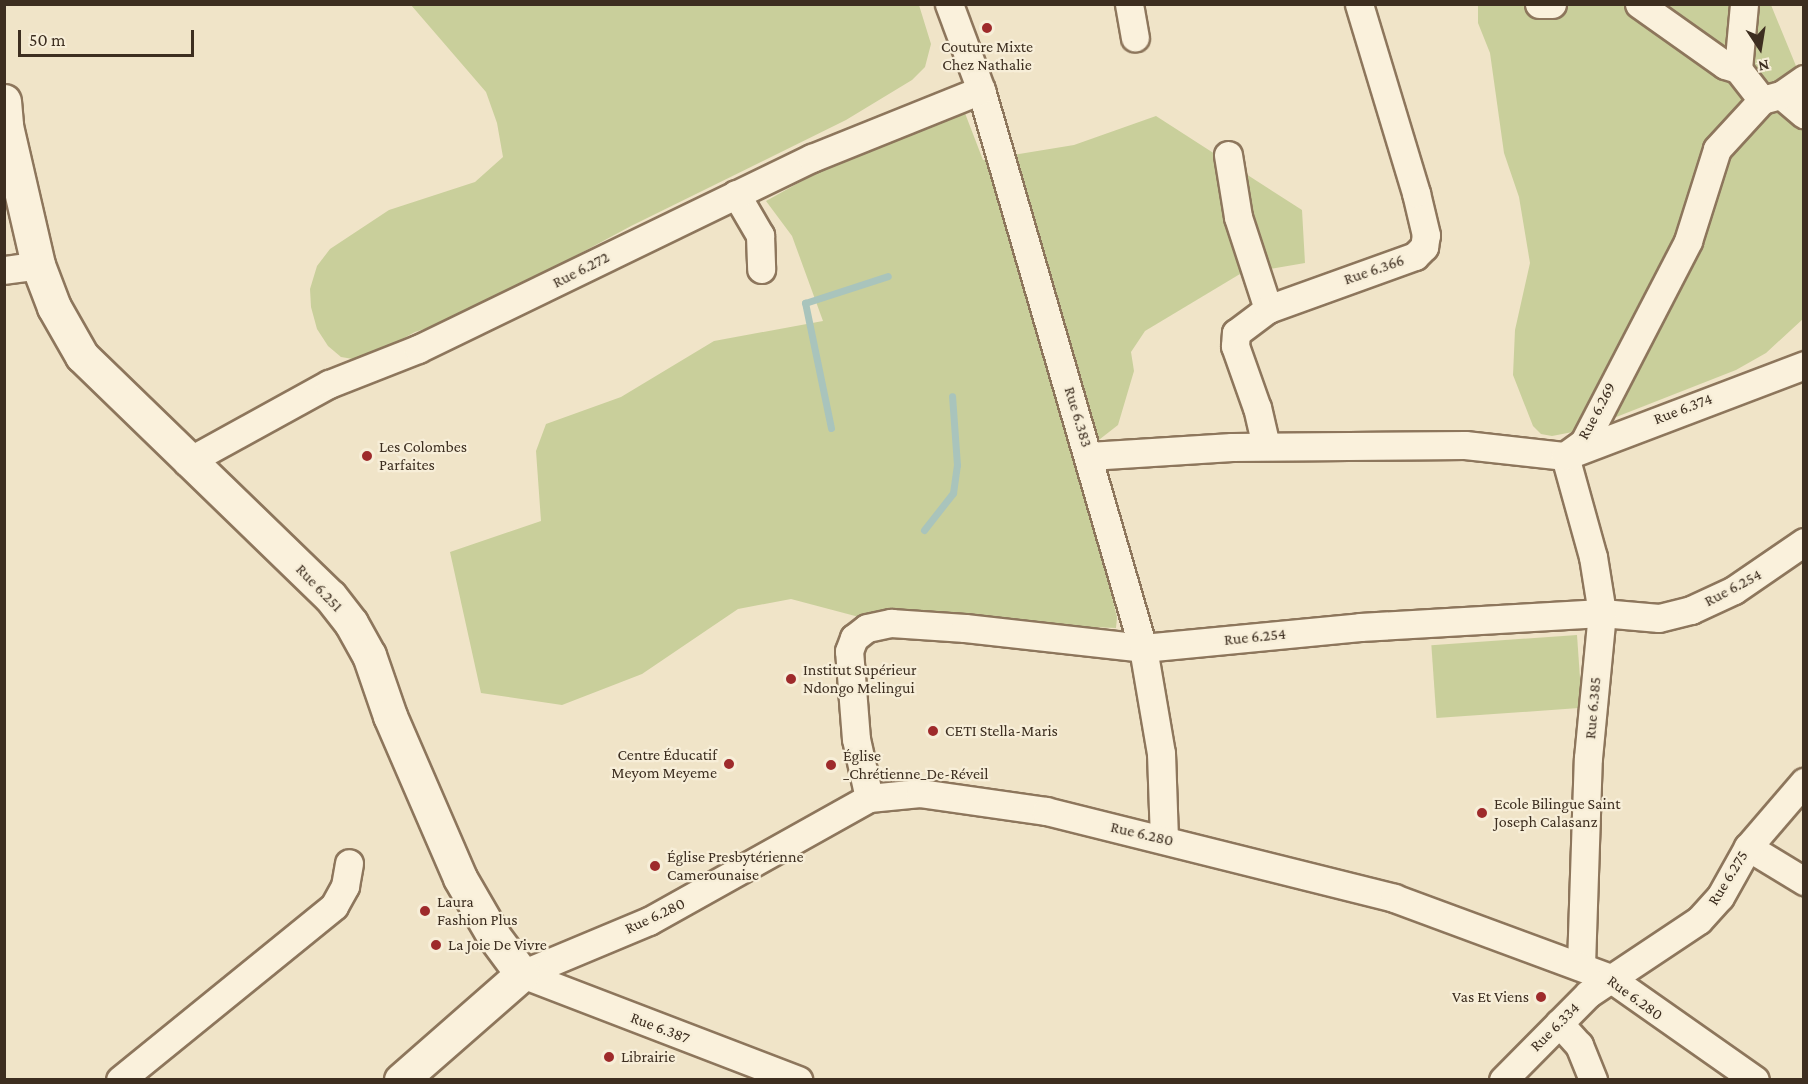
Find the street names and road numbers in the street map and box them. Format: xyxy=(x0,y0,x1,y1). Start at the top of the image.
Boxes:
street label: Rue 6.272 xyxy=(549,248,613,292)
street label: Rue 6.366 xyxy=(1341,251,1407,289)
street label: Rue 6.269 xyxy=(1574,379,1620,443)
street label: Rue 6.383 xyxy=(1060,384,1096,450)
street label: Rue 6.374 xyxy=(1651,389,1715,429)
street label: Rue 6.251 xyxy=(292,560,346,616)
street label: Rue 6.254 xyxy=(1701,565,1765,611)
street label: Rue 6.254 xyxy=(1223,624,1287,650)
street label: Rue 6.385 xyxy=(1581,676,1605,740)
street label: Rue 6.280 xyxy=(1109,817,1175,851)
street label: Rue 6.275 xyxy=(1704,847,1752,909)
street label: Rue 6.280 xyxy=(622,894,688,938)
street label: Rue 6.280 xyxy=(1603,971,1667,1025)
street label: Rue 6.334 xyxy=(1526,998,1584,1056)
street label: Rue 6.387 xyxy=(628,1008,692,1048)

